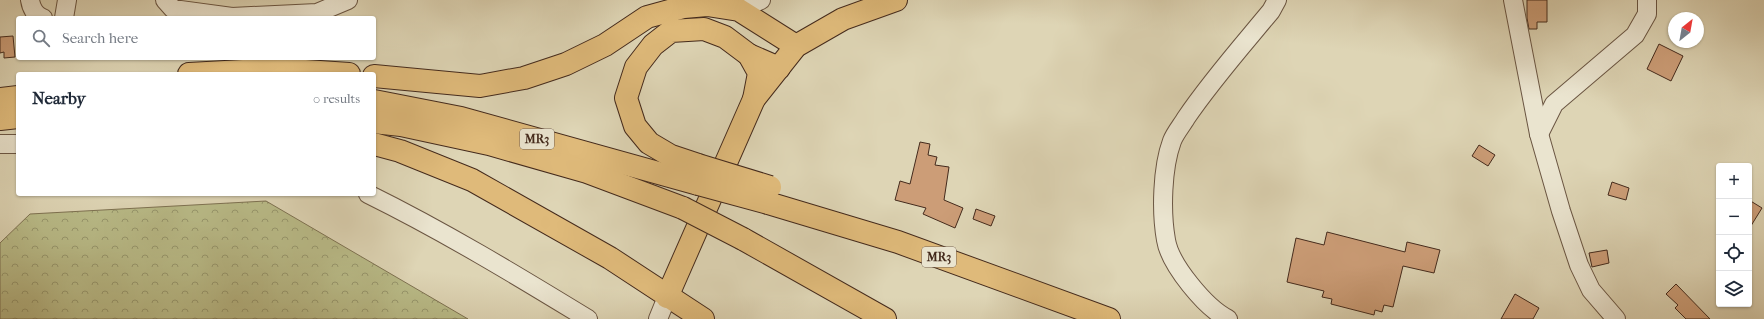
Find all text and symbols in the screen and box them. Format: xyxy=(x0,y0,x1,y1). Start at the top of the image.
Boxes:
north arrow xyxy=(1668,12,1704,48)
search box xyxy=(16,16,376,60)
icon: search xyxy=(30,27,52,49)
text: Search here xyxy=(62,29,138,47)
text: Nearby xyxy=(32,88,86,108)
text: 0 results xyxy=(313,91,360,106)
road number: MR3 xyxy=(520,129,554,149)
map controls xyxy=(1716,163,1752,307)
button: + xyxy=(1716,163,1752,199)
button: − xyxy=(1716,199,1752,235)
button: locate xyxy=(1716,235,1752,271)
road number: MR3 xyxy=(922,247,956,267)
button: layers xyxy=(1716,271,1752,307)

